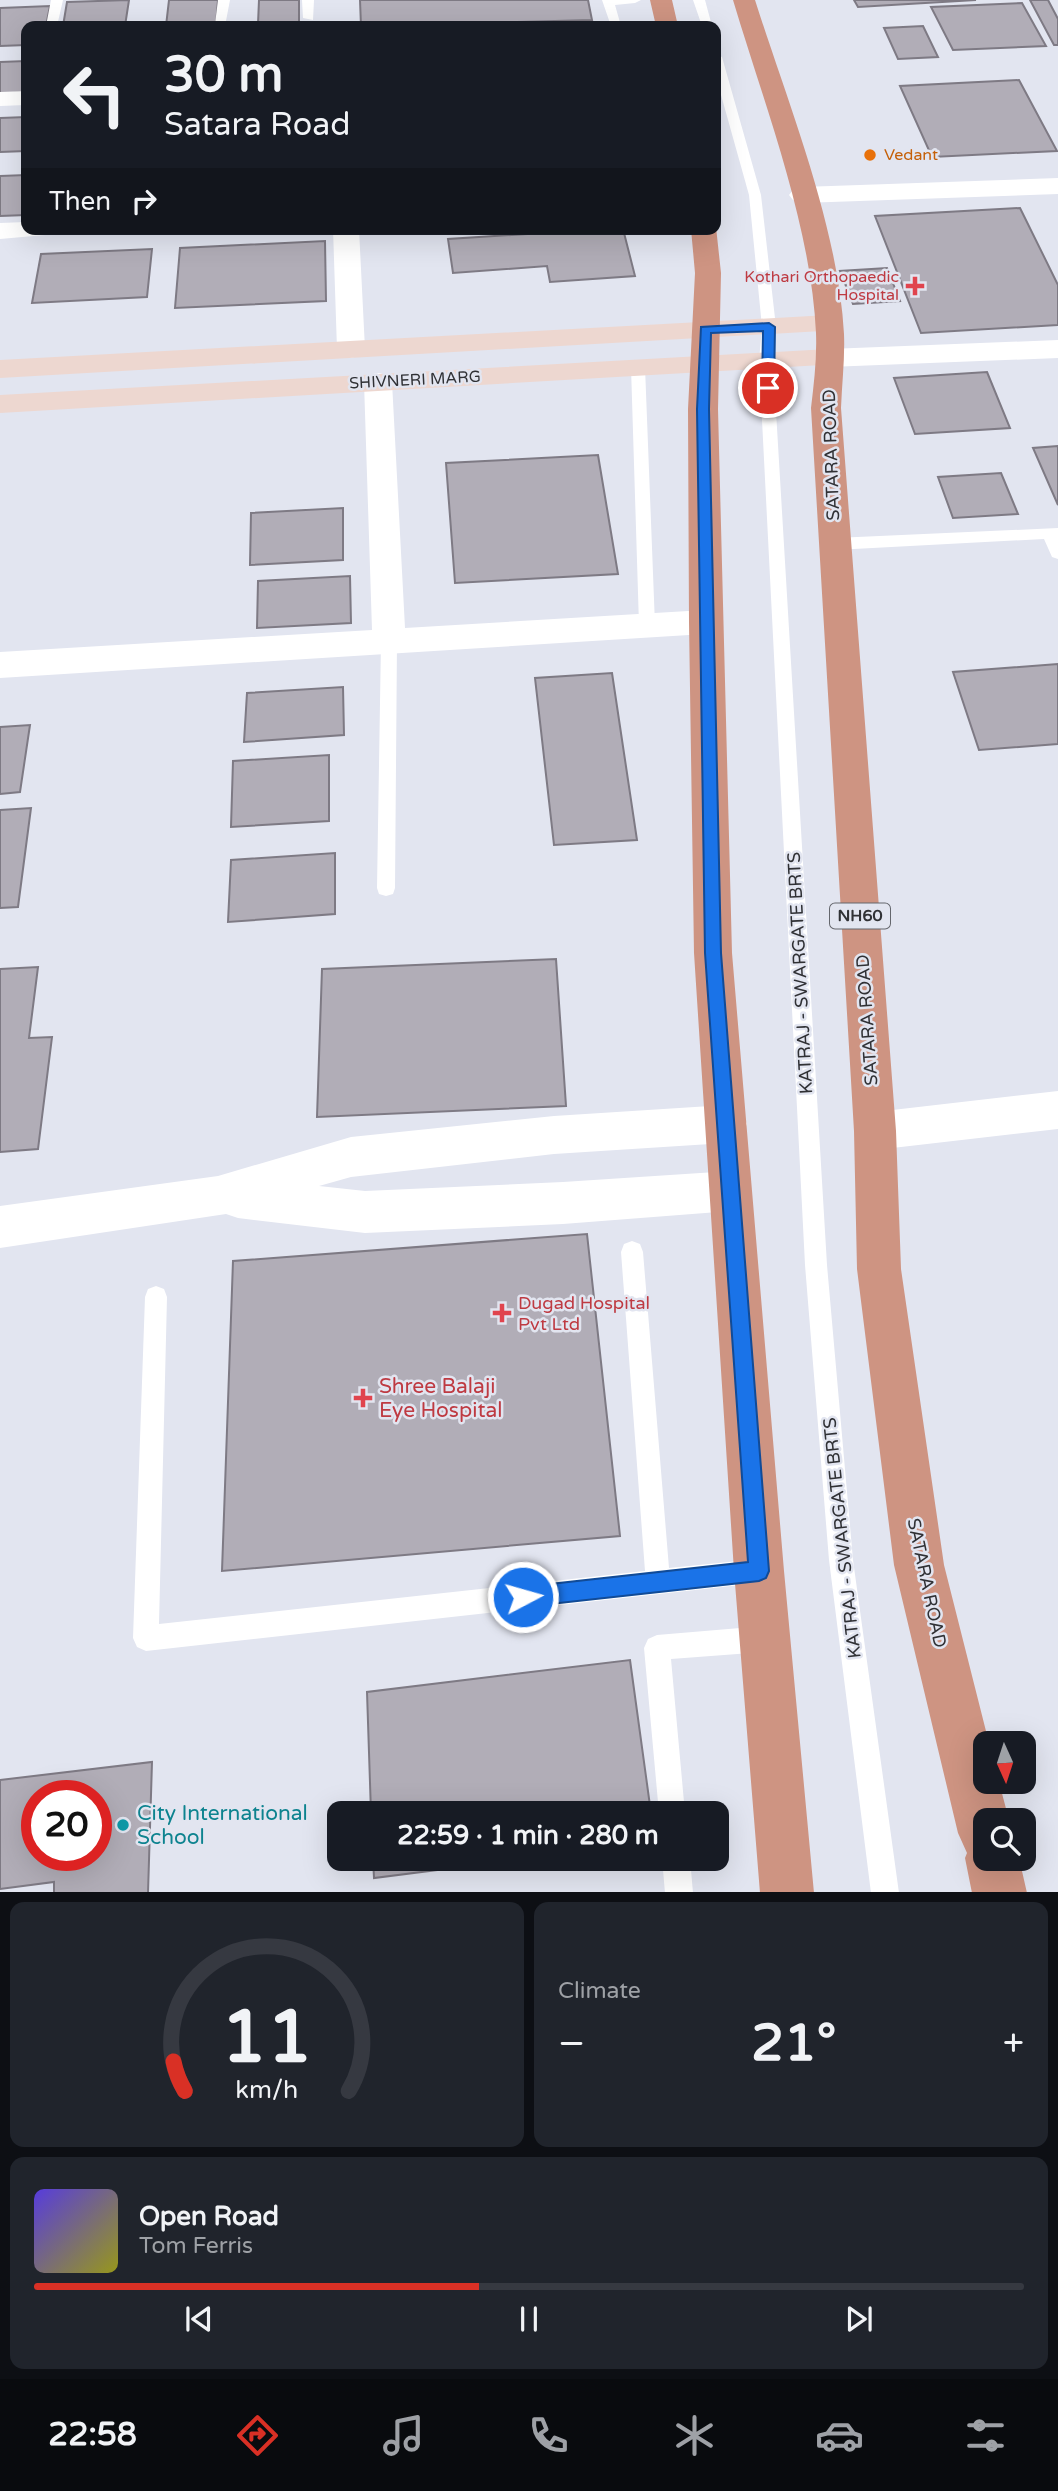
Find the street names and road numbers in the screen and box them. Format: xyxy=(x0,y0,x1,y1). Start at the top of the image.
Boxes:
street label: SHIVNERI MARG xyxy=(349,367,481,393)
street label: SATARA ROAD xyxy=(818,389,844,521)
street label: KATRAJ - SWARGATE BRTS xyxy=(783,851,817,1095)
road number: NH60 xyxy=(830,904,890,928)
street label: SATARA ROAD xyxy=(851,954,883,1086)
street label: KATRAJ - SWARGATE BRTS xyxy=(818,1416,866,1660)
street label: SATARA ROAD xyxy=(903,1516,951,1650)

